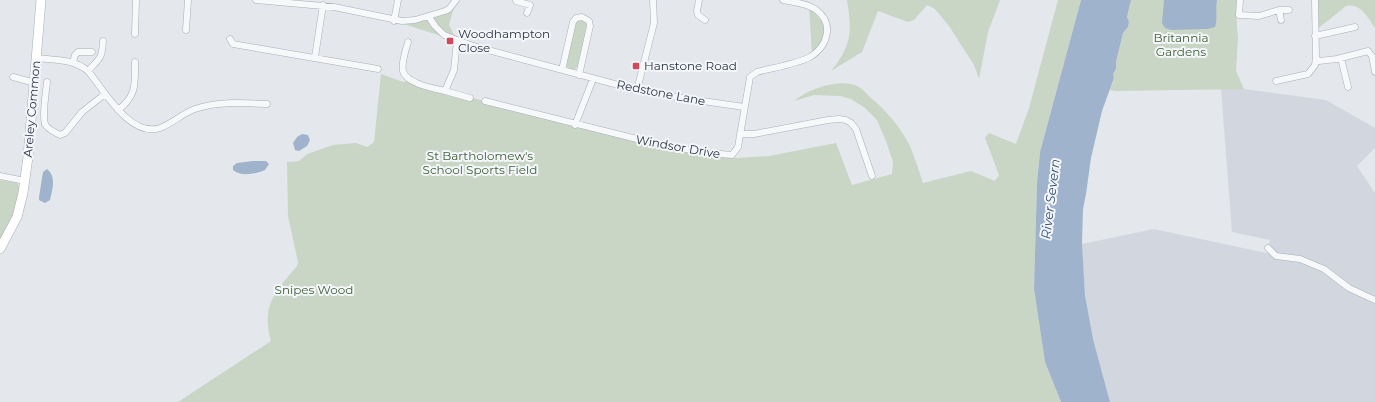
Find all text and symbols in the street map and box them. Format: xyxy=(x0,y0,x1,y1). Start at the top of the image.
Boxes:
place label: Woodhampton Close xyxy=(458,26,550,55)
park label: Britannia Gardens xyxy=(1153,30,1209,59)
marker: Woodhampton Close xyxy=(445,36,455,46)
place label: Hanstone Road xyxy=(644,58,737,73)
street label: Areley Common xyxy=(20,60,43,158)
marker: Hanstone Road xyxy=(631,61,641,71)
street label: Redstone Lane xyxy=(615,77,707,108)
street label: Windsor Drive xyxy=(635,132,721,161)
park label: St Bartholomew's School Sports Field xyxy=(423,148,537,177)
water label: River Severn xyxy=(1037,158,1063,240)
park label: Snipes Wood xyxy=(275,282,353,297)

